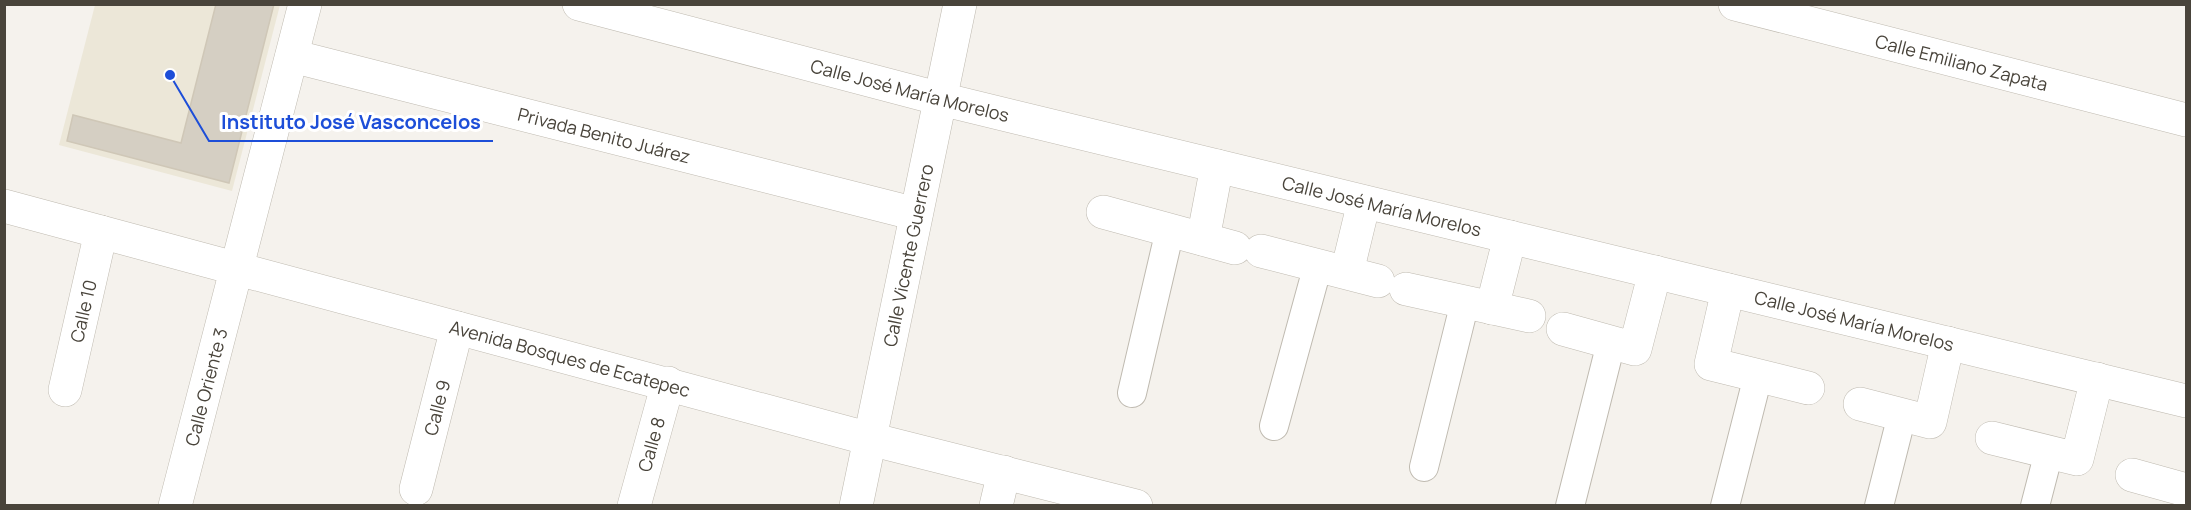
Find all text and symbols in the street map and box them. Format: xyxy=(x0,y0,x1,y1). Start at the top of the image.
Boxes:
street label: Calle Emiliano Zapata xyxy=(1873,29,2051,96)
street label: Calle José María Morelos xyxy=(808,53,1012,127)
street label: Privada Benito Juárez xyxy=(515,102,693,168)
callout: Instituto José Vasconcelos xyxy=(209,103,493,141)
text: Instituto José Vasconcelos xyxy=(221,108,481,135)
street label: Calle Vicente Guerrero xyxy=(877,162,939,349)
street label: Calle José María Morelos xyxy=(1280,170,1484,242)
street label: Calle 10 xyxy=(64,277,102,345)
street label: Calle José María Morelos xyxy=(1752,285,1956,356)
street label: Avenida Bosques de Ecatepec xyxy=(447,314,693,402)
street label: Calle Oriente 3 xyxy=(179,325,233,449)
street label: Calle 9 xyxy=(418,377,455,438)
street label: Calle 8 xyxy=(632,414,670,474)

